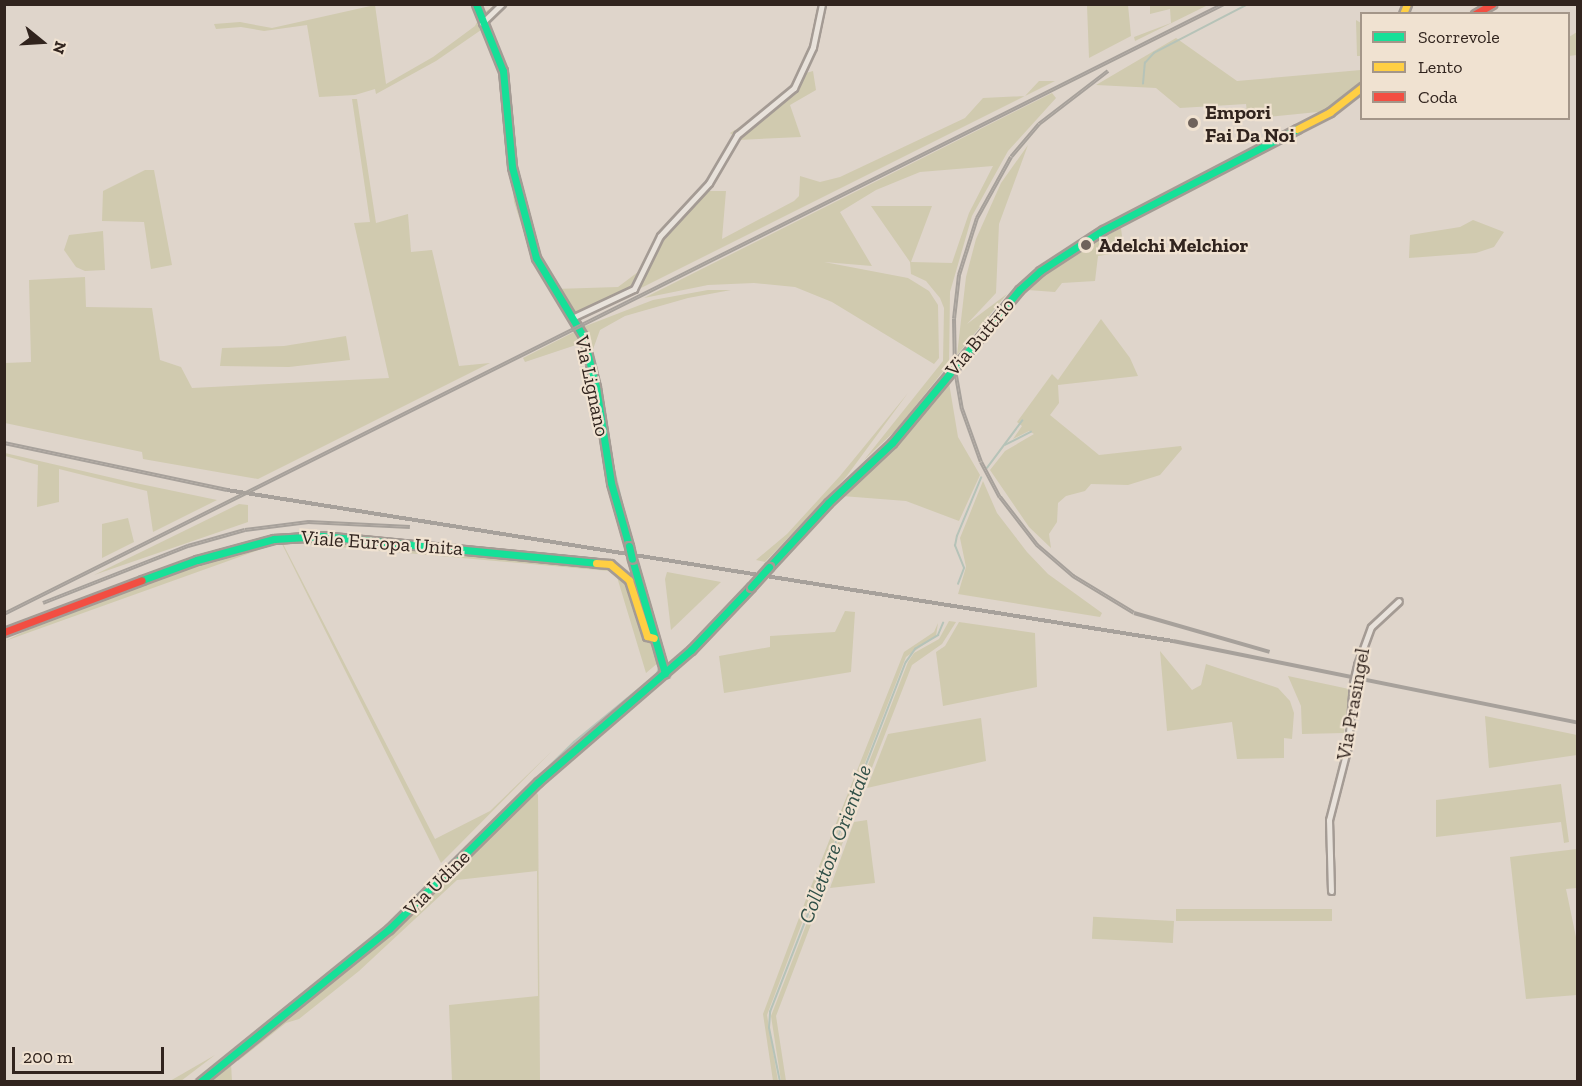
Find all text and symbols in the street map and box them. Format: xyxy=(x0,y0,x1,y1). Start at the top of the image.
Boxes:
north arrow xyxy=(12,12,72,72)
legend xyxy=(1360,12,1570,120)
text: Scorrevole xyxy=(1418,26,1500,48)
text: N xyxy=(49,39,71,56)
text: Lento xyxy=(1418,56,1463,78)
text: Coda xyxy=(1418,86,1457,108)
place label: Empori Fai Da Noi xyxy=(1205,100,1295,147)
marker: Empori Fai Da Noi xyxy=(1186,116,1200,130)
place label: Adelchi Melchior xyxy=(1098,233,1248,257)
marker: Adelchi Melchior xyxy=(1079,238,1093,252)
street label: Via Buttrio xyxy=(940,293,1020,381)
street label: Via Lignano xyxy=(570,333,614,439)
street label: Viale Europa Unita xyxy=(300,525,464,561)
street label: Via Prasingel xyxy=(1331,646,1375,762)
water label: Collettore Orientale xyxy=(793,761,877,927)
street label: Via Udine xyxy=(399,845,475,921)
scale bar xyxy=(15,1035,166,1073)
text: 200 m xyxy=(23,1046,73,1068)

